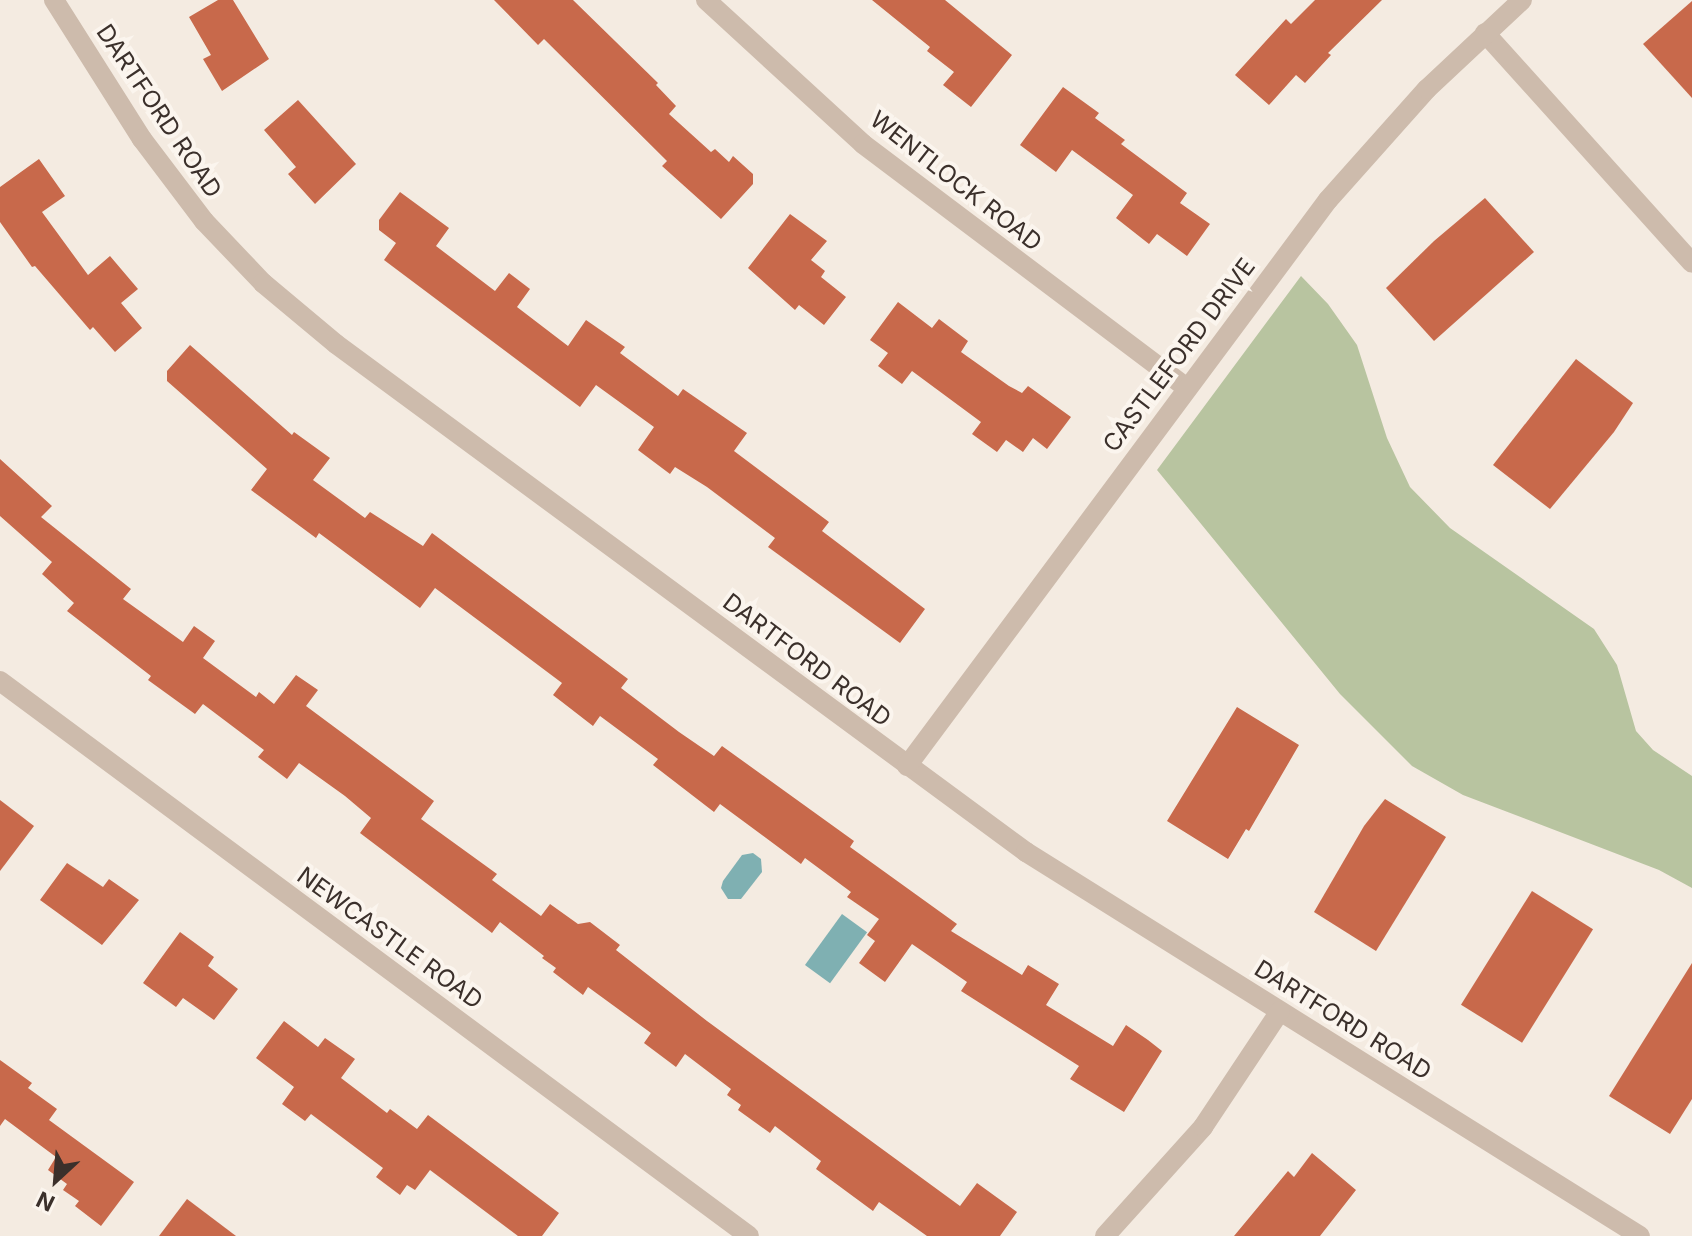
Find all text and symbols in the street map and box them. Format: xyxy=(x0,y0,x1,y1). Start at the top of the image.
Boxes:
street label: DARTFORD ROAD xyxy=(90,19,228,203)
street label: WENTLOCK ROAD xyxy=(864,105,1048,257)
street label: CASTLEFORD DRIVE xyxy=(1097,253,1261,457)
street label: DARTFORD ROAD xyxy=(717,587,897,733)
street label: NEWCASTLE ROAD xyxy=(292,861,488,1015)
street label: DARTFORD ROAD xyxy=(1249,954,1437,1086)
north arrow xyxy=(16,1140,96,1220)
text: N xyxy=(32,1186,59,1217)

